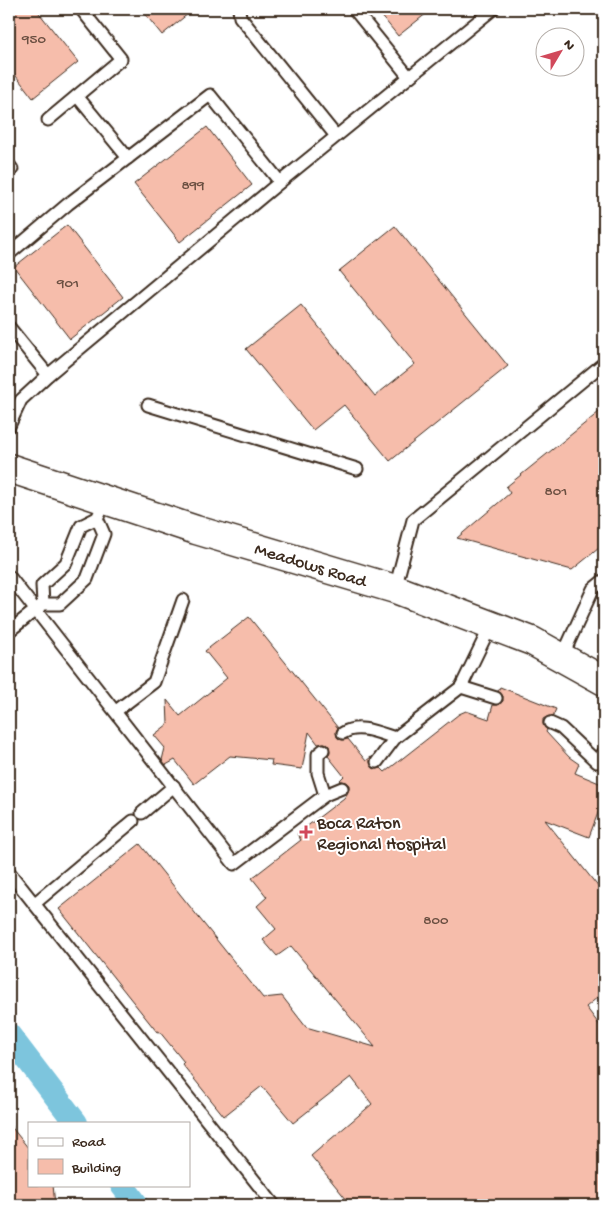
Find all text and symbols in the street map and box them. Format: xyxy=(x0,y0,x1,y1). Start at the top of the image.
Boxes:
north arrow xyxy=(536,28,586,78)
house number: 950 xyxy=(21,31,46,49)
text: N xyxy=(559,37,578,54)
house number: 899 xyxy=(181,177,205,195)
house number: 901 xyxy=(56,275,79,293)
house number: 801 xyxy=(545,483,567,501)
street label: Meadows Road xyxy=(252,539,370,594)
place label: Boca Raton Regional Hospital xyxy=(316,814,446,856)
marker: Boca Raton Regional Hospital xyxy=(299,825,313,839)
house number: 800 xyxy=(423,912,449,930)
legend xyxy=(28,1122,190,1186)
text: Road xyxy=(72,1134,106,1152)
text: Building xyxy=(71,1160,121,1178)

